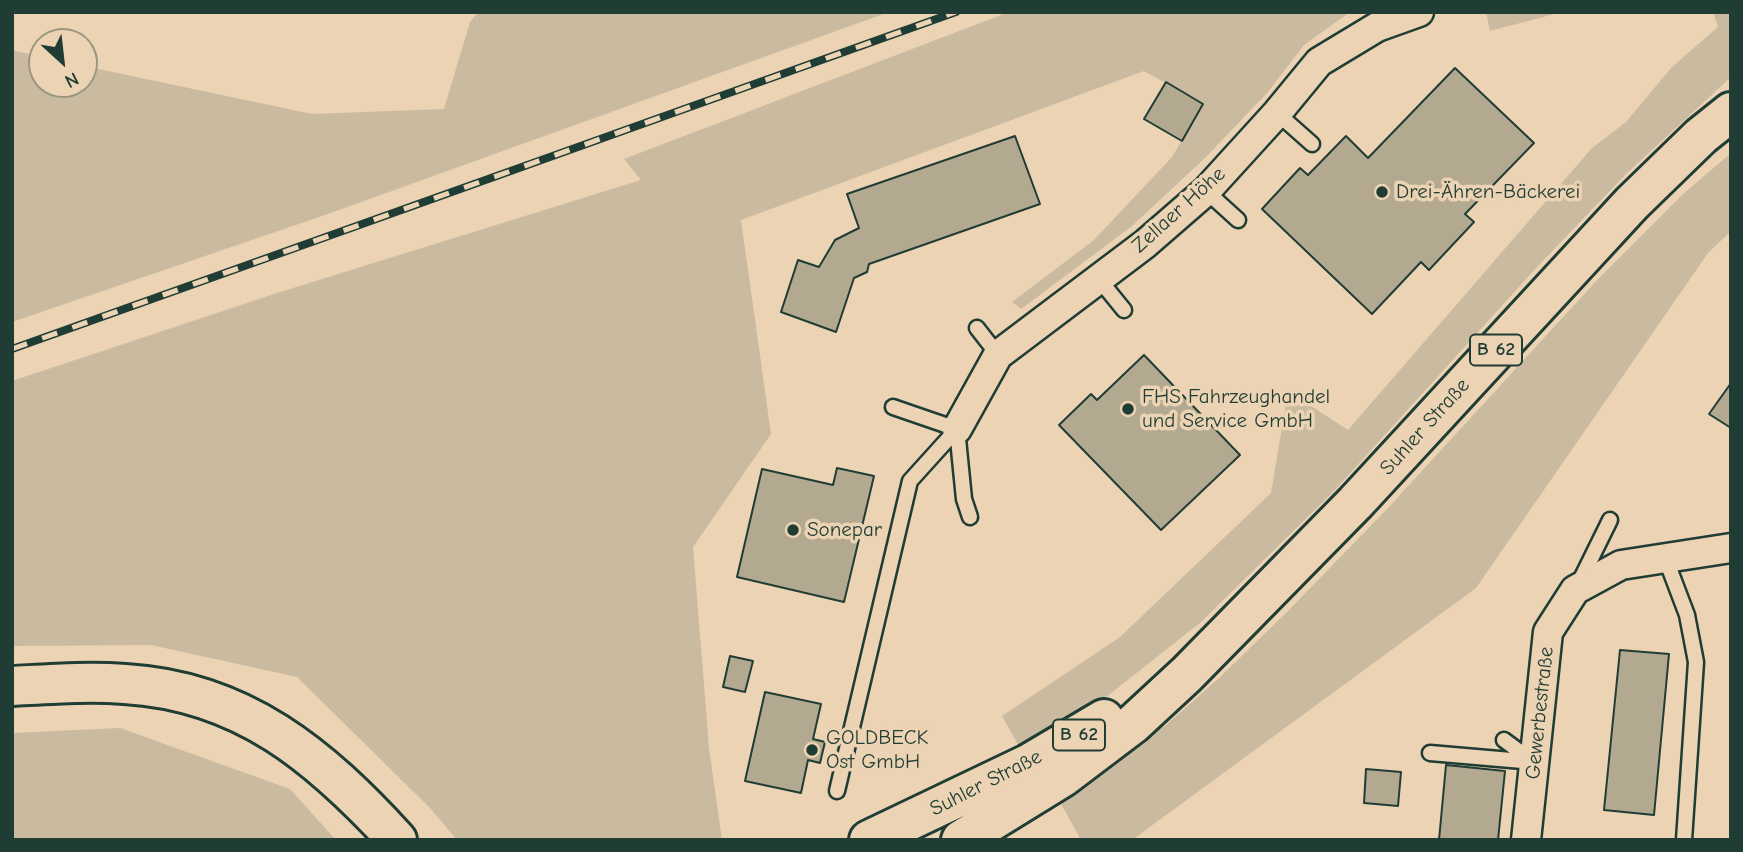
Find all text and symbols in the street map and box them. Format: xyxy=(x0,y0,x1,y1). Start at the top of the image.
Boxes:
north arrow xyxy=(28,28,98,98)
text: N xyxy=(61,67,82,93)
street label: Zellaer Höhe xyxy=(1127,162,1231,258)
place label: Drei-Ähren-Bäckerei xyxy=(1396,179,1580,205)
marker: Drei-Ähren-Bäckerei xyxy=(1374,184,1390,200)
road number: B 62 xyxy=(1470,334,1522,366)
street label: Suhler Straße xyxy=(1375,373,1475,481)
place label: FHS Fahrzeughandel und Service GmbH xyxy=(1142,384,1330,434)
marker: FHS Fahrzeughandel und Service GmbH xyxy=(1120,401,1136,417)
place label: Sonepar xyxy=(807,517,882,543)
marker: Sonepar xyxy=(785,522,801,538)
street label: Gewerbestraße xyxy=(1520,645,1560,781)
road number: B 62 xyxy=(1053,720,1105,750)
place label: GOLDBECK Ost GmbH xyxy=(826,725,928,775)
marker: GOLDBECK Ost GmbH xyxy=(804,742,820,758)
street label: Suhler Straße xyxy=(926,744,1046,822)

